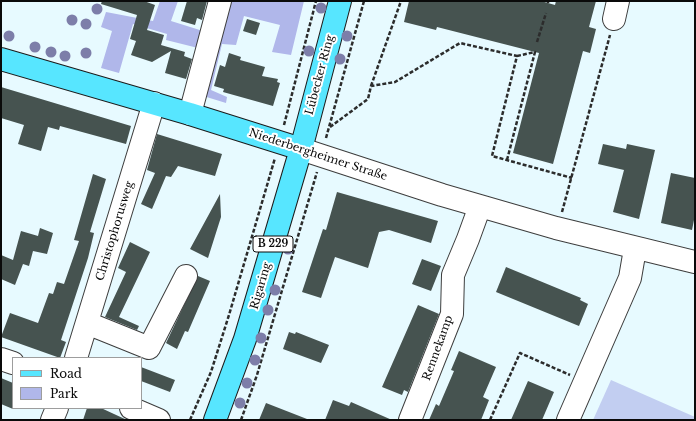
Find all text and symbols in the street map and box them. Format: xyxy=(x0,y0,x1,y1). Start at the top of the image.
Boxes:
street label: Lübecker Ring xyxy=(303,33,337,117)
street label: Niederbergheimer Straße xyxy=(247,126,389,184)
street label: Christophorusweg xyxy=(94,180,136,282)
road number: B 229 xyxy=(253,236,293,252)
street label: Rigaring xyxy=(248,261,274,311)
street label: Rennekamp xyxy=(420,314,456,382)
legend xyxy=(12,357,142,409)
text: Road xyxy=(50,366,82,381)
text: Park xyxy=(50,386,78,401)

